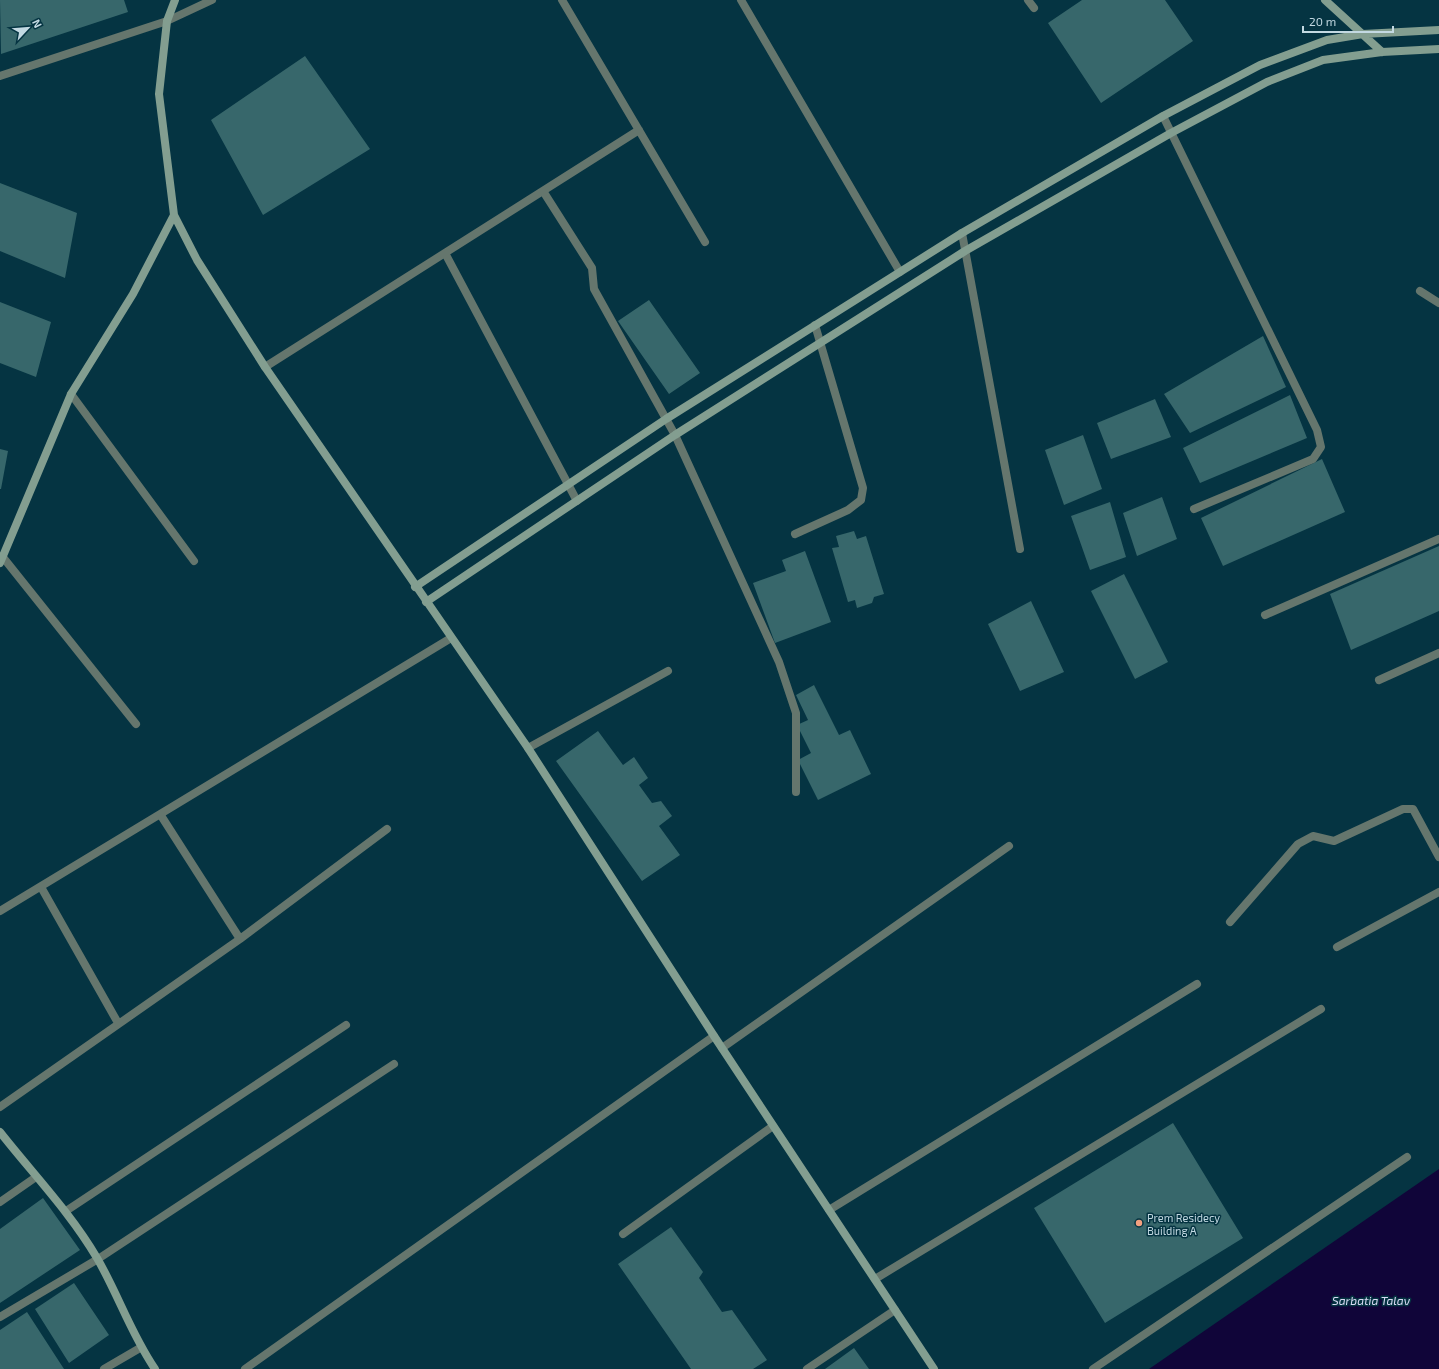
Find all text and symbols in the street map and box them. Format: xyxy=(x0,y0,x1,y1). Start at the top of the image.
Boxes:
north arrow xyxy=(8,8,48,48)
scale bar xyxy=(1303,8,1393,34)
text: 20 m xyxy=(1309,14,1336,28)
text: N xyxy=(30,17,45,30)
place label: Prem Residecy Building A xyxy=(1147,1211,1220,1237)
marker: Prem Residecy Building A xyxy=(1134,1218,1144,1228)
water label: Sarbatia Talav xyxy=(1332,1293,1411,1307)

